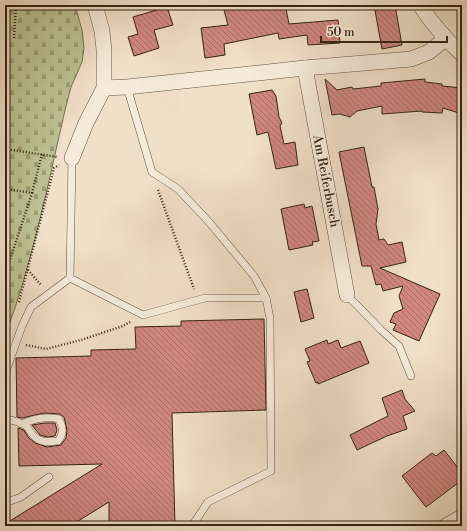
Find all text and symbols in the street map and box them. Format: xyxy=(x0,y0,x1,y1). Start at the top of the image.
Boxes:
scale bar xyxy=(321,18,447,44)
text: 50 m xyxy=(327,25,355,40)
street label: Am Reiferbusch xyxy=(309,132,343,229)

